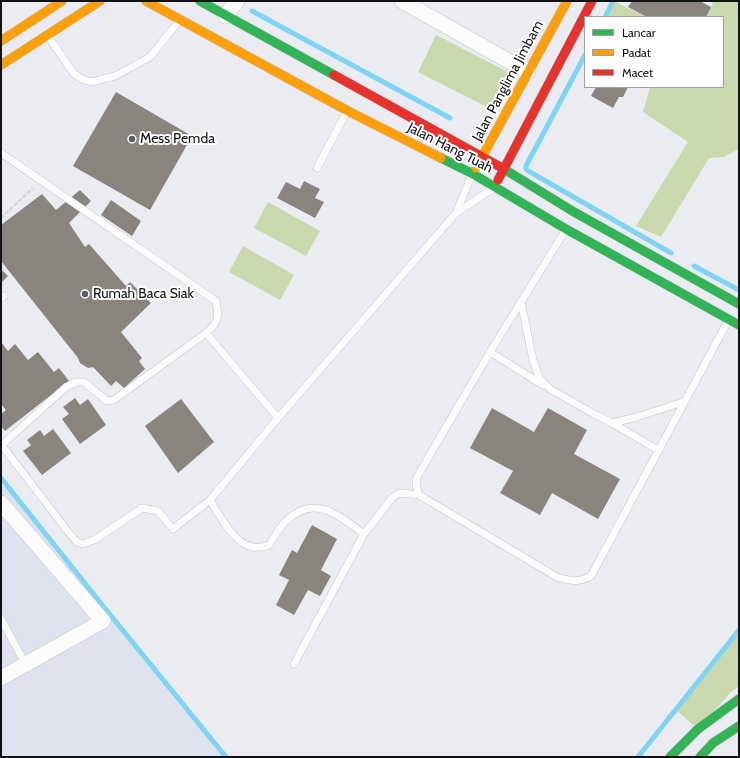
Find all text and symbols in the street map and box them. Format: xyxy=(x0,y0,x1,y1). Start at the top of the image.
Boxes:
legend xyxy=(584,16,724,88)
street label: Jalan Panglima Jimbam xyxy=(469,18,547,144)
text: Lancar xyxy=(622,25,655,40)
text: Padat xyxy=(622,45,651,60)
text: Macet xyxy=(622,65,653,80)
street label: Jalan Hang Tuah xyxy=(405,119,495,177)
place label: Mess Pemda xyxy=(140,131,215,147)
marker: Mess Pemda xyxy=(127,134,137,144)
place label: Rumah Baca Siak xyxy=(93,286,194,302)
marker: Rumah Baca Siak xyxy=(80,289,90,299)

